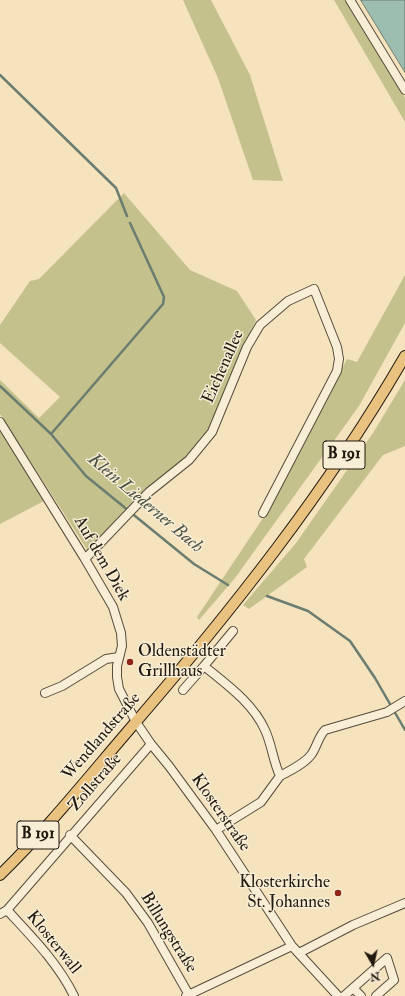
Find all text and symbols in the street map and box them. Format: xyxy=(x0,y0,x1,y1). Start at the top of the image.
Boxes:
street label: Eichenallee xyxy=(199,327,249,407)
road number: B 191 xyxy=(323,441,365,469)
water label: Klein Liederner Bach xyxy=(83,450,207,558)
street label: Auf dem Diek xyxy=(69,513,133,605)
place label: Oldenstädter Grillhaus xyxy=(138,642,226,682)
marker: Oldenstädter Grillhaus xyxy=(125,657,135,667)
street label: Wendlandstraße xyxy=(58,689,146,785)
street label: Zollstraße xyxy=(65,750,127,816)
street label: Klosterstraße xyxy=(186,770,254,856)
road number: B 191 xyxy=(17,821,59,849)
place label: Klosterkirche St. Johannes xyxy=(239,873,330,913)
marker: Klosterkirche St. Johannes xyxy=(333,888,343,898)
street label: Billungstraße xyxy=(135,889,201,977)
street label: Klosterwall xyxy=(21,907,85,979)
north arrow xyxy=(353,944,393,984)
text: N xyxy=(369,969,381,984)

